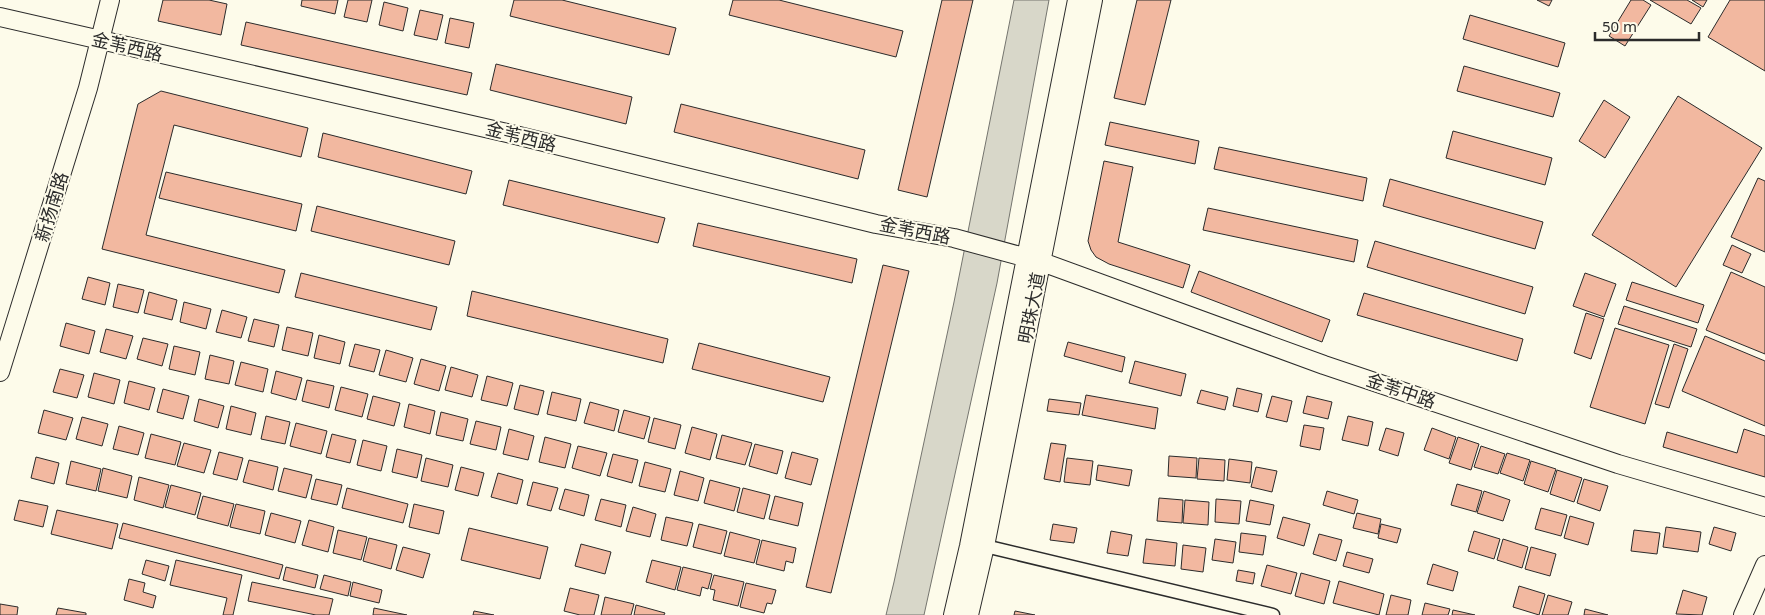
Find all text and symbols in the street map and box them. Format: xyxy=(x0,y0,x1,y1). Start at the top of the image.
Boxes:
scale bar xyxy=(1595,10,1699,42)
text: 50 m xyxy=(1602,16,1637,36)
street label: 金苇西路 xyxy=(89,26,165,66)
street label: 金苇西路 xyxy=(483,116,559,156)
street label: 新扬南路 xyxy=(29,169,73,245)
street label: 金苇西路 xyxy=(878,211,953,249)
street label: 明珠大道 xyxy=(1012,270,1050,345)
street label: 金苇中路 xyxy=(1363,367,1439,413)

